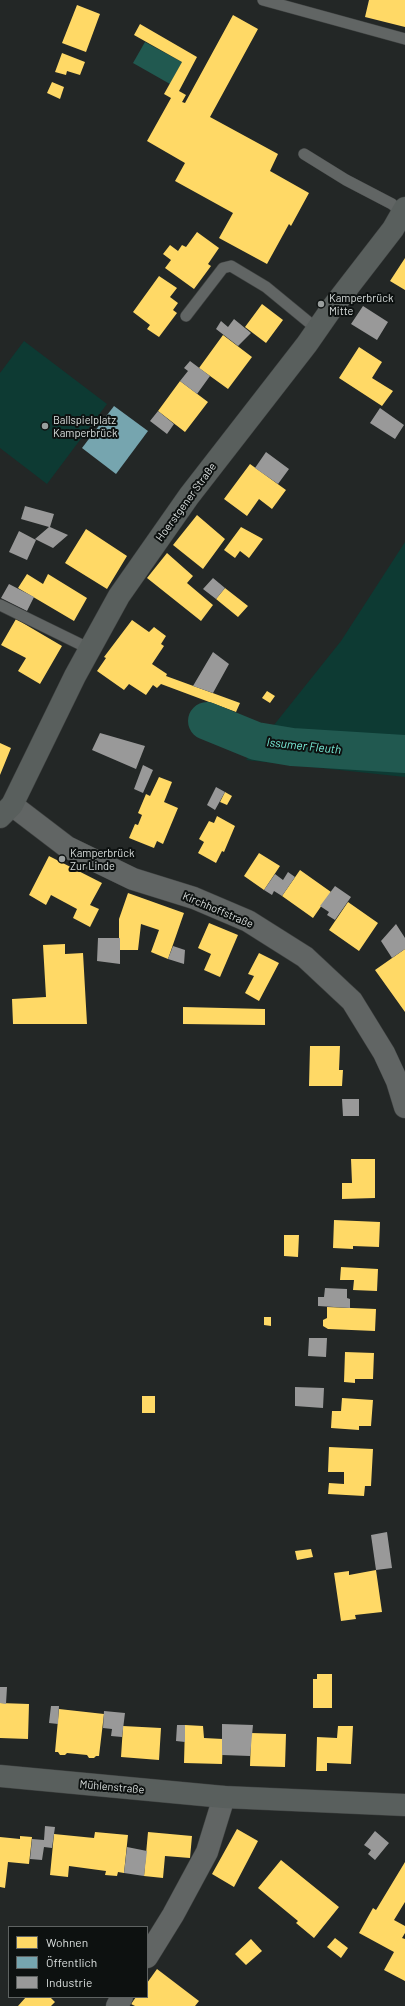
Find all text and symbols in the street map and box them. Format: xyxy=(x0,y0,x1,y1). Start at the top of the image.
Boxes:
place label: Kamperbrück Mitte xyxy=(329,291,393,317)
marker: Kamperbrück Mitte xyxy=(316,299,326,309)
place label: Ballspielplatz Kamperbrück xyxy=(53,413,117,439)
marker: Ballspielplatz Kamperbrück xyxy=(40,421,50,431)
street label: Hoerstgener Straße xyxy=(153,460,219,544)
water label: Issumer Fleuth xyxy=(266,735,342,757)
place label: Kamperbrück Zur Linde xyxy=(70,846,134,872)
marker: Kamperbrück Zur Linde xyxy=(57,854,67,864)
street label: Kirchhoffstraße xyxy=(181,889,255,931)
street label: Mühlenstraße xyxy=(79,1778,145,1796)
legend xyxy=(8,1926,148,1998)
text: Wohnen xyxy=(46,1935,88,1949)
text: Öffentlich xyxy=(46,1955,97,1969)
text: Industrie xyxy=(46,1975,92,1989)

